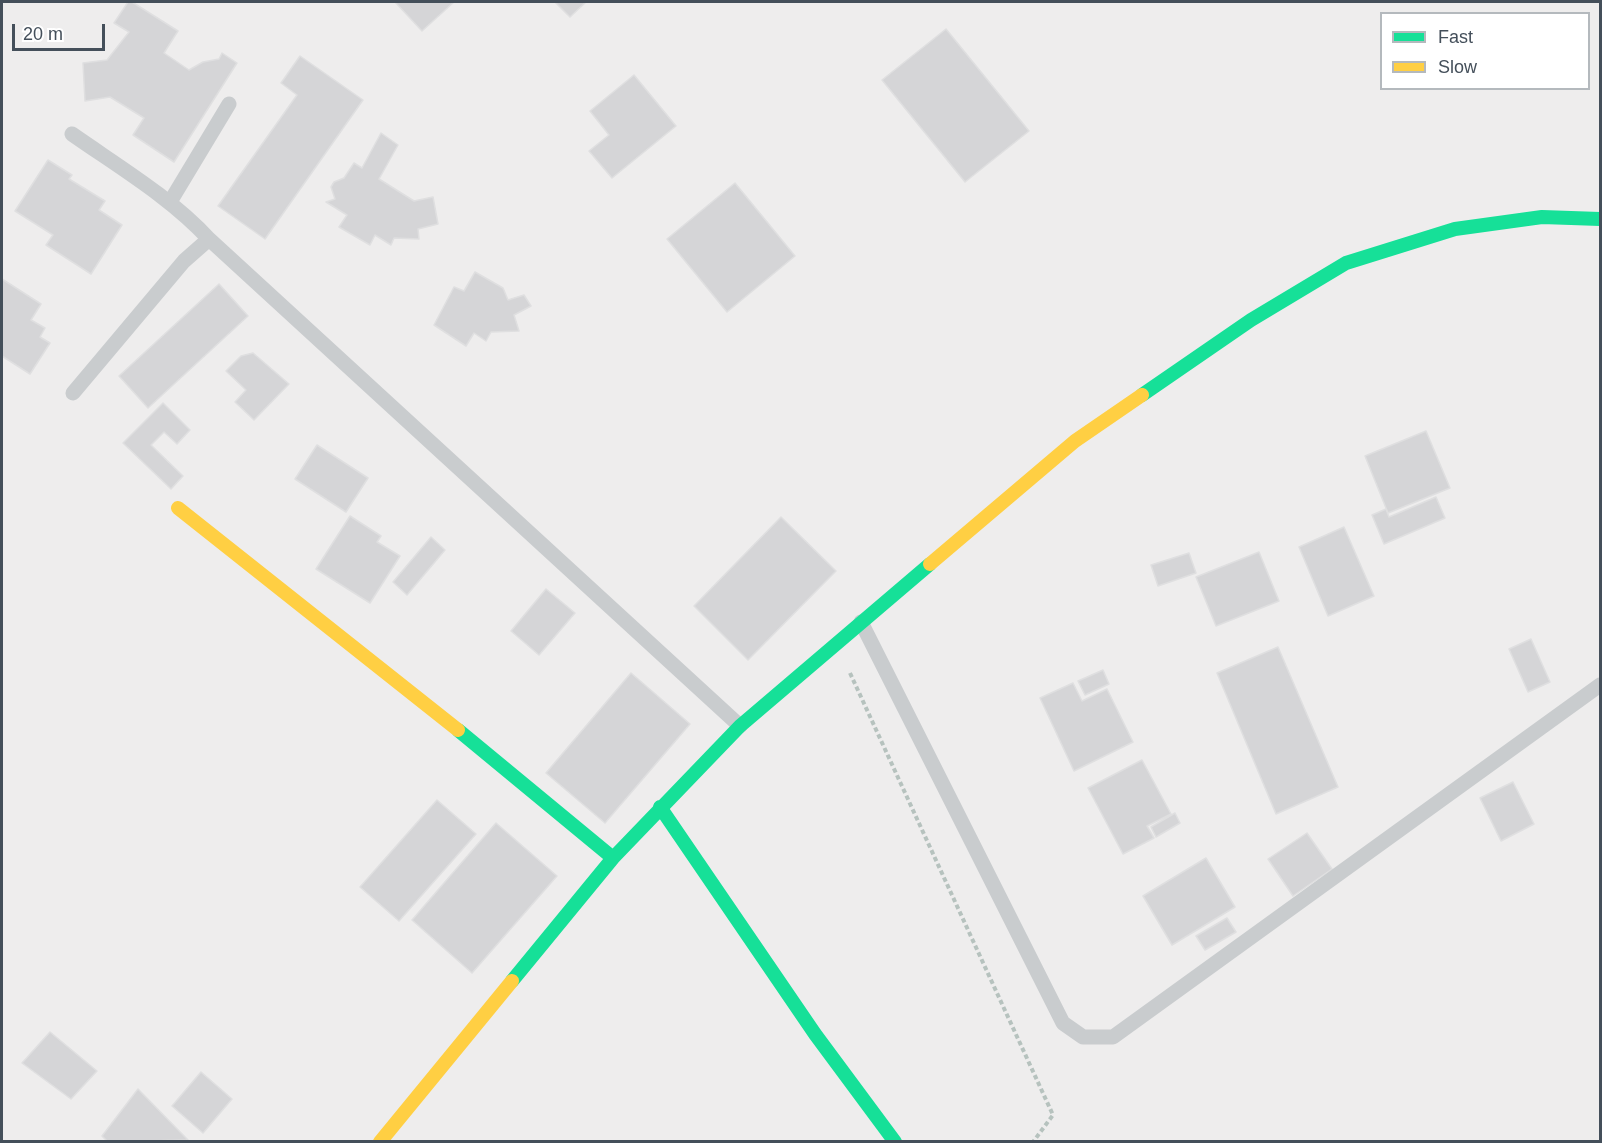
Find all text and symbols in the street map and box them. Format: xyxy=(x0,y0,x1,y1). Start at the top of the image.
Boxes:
scale bar xyxy=(15,12,108,50)
legend xyxy=(1380,12,1590,90)
text: 20 m xyxy=(23,24,63,44)
text: Fast xyxy=(1438,27,1473,47)
text: Slow xyxy=(1438,57,1477,77)

